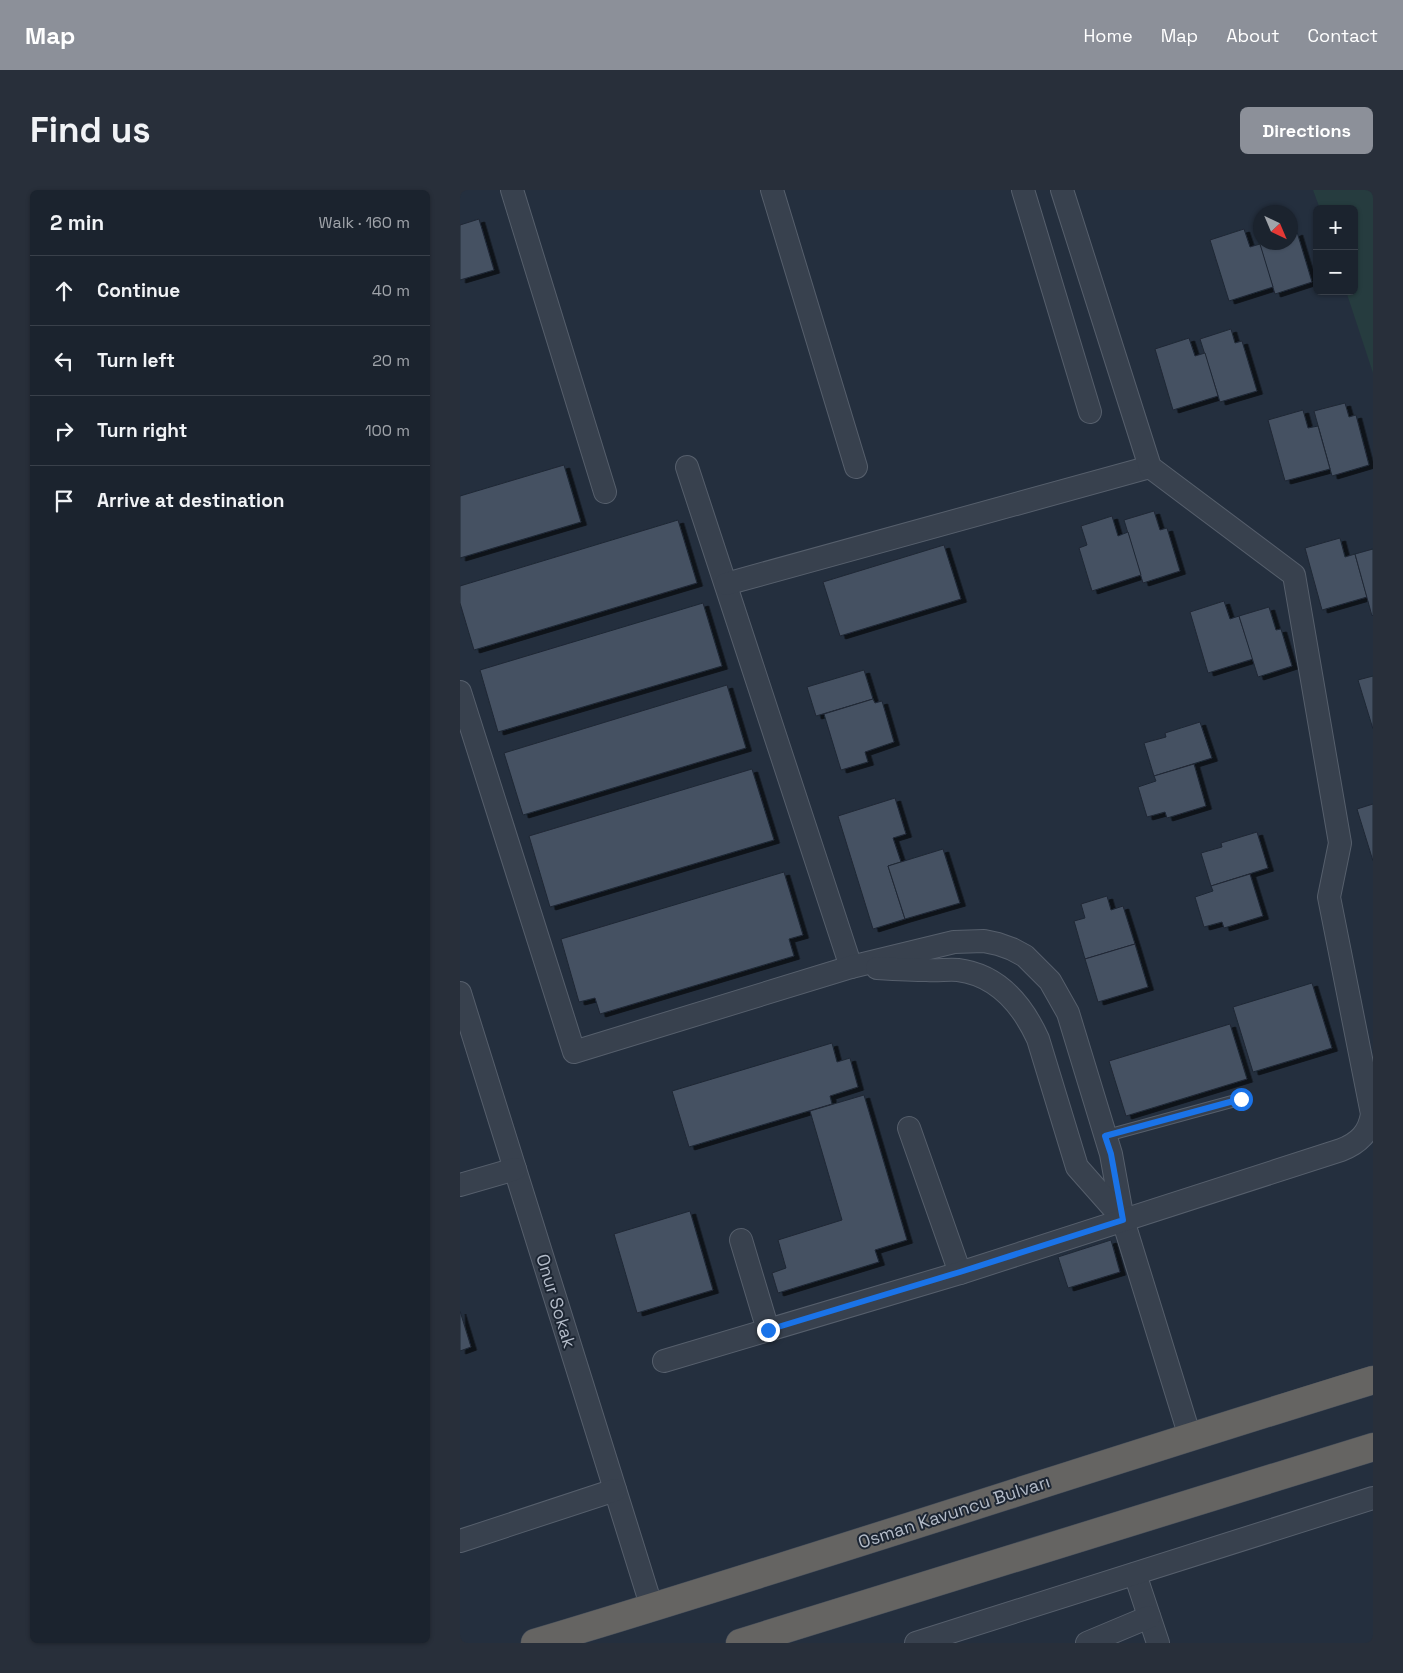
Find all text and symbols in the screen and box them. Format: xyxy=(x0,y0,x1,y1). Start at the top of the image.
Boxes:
text: Map xyxy=(25,20,75,51)
text: Home xyxy=(1084,24,1133,47)
text: Map xyxy=(1161,24,1198,47)
text: About xyxy=(1226,24,1280,47)
text: Contact xyxy=(1308,24,1378,47)
button: Directions xyxy=(1240,107,1373,154)
text: Find us xyxy=(30,108,151,152)
north arrow xyxy=(1253,205,1298,250)
map controls xyxy=(1313,205,1358,295)
button: + xyxy=(1313,205,1358,250)
text: 2 min xyxy=(50,209,104,236)
text: Walk · 160 m xyxy=(319,212,410,233)
button: − xyxy=(1313,250,1358,295)
icon: ahead xyxy=(50,277,78,305)
text: Continue xyxy=(97,278,180,303)
text: 40 m xyxy=(372,280,410,301)
icon: left xyxy=(50,347,78,375)
text: Turn left xyxy=(97,348,175,373)
text: 20 m xyxy=(372,350,410,371)
icon: right xyxy=(50,417,78,445)
text: Turn right xyxy=(97,418,187,443)
text: 100 m xyxy=(365,420,410,441)
icon: arrive xyxy=(50,487,78,515)
text: Arrive at destination xyxy=(97,488,285,513)
route start xyxy=(1230,1088,1253,1111)
street label: Onur Sokak xyxy=(531,1251,582,1351)
route end xyxy=(757,1319,780,1342)
street label: Osman Kavuncu Bulvarı xyxy=(855,1470,1053,1553)

